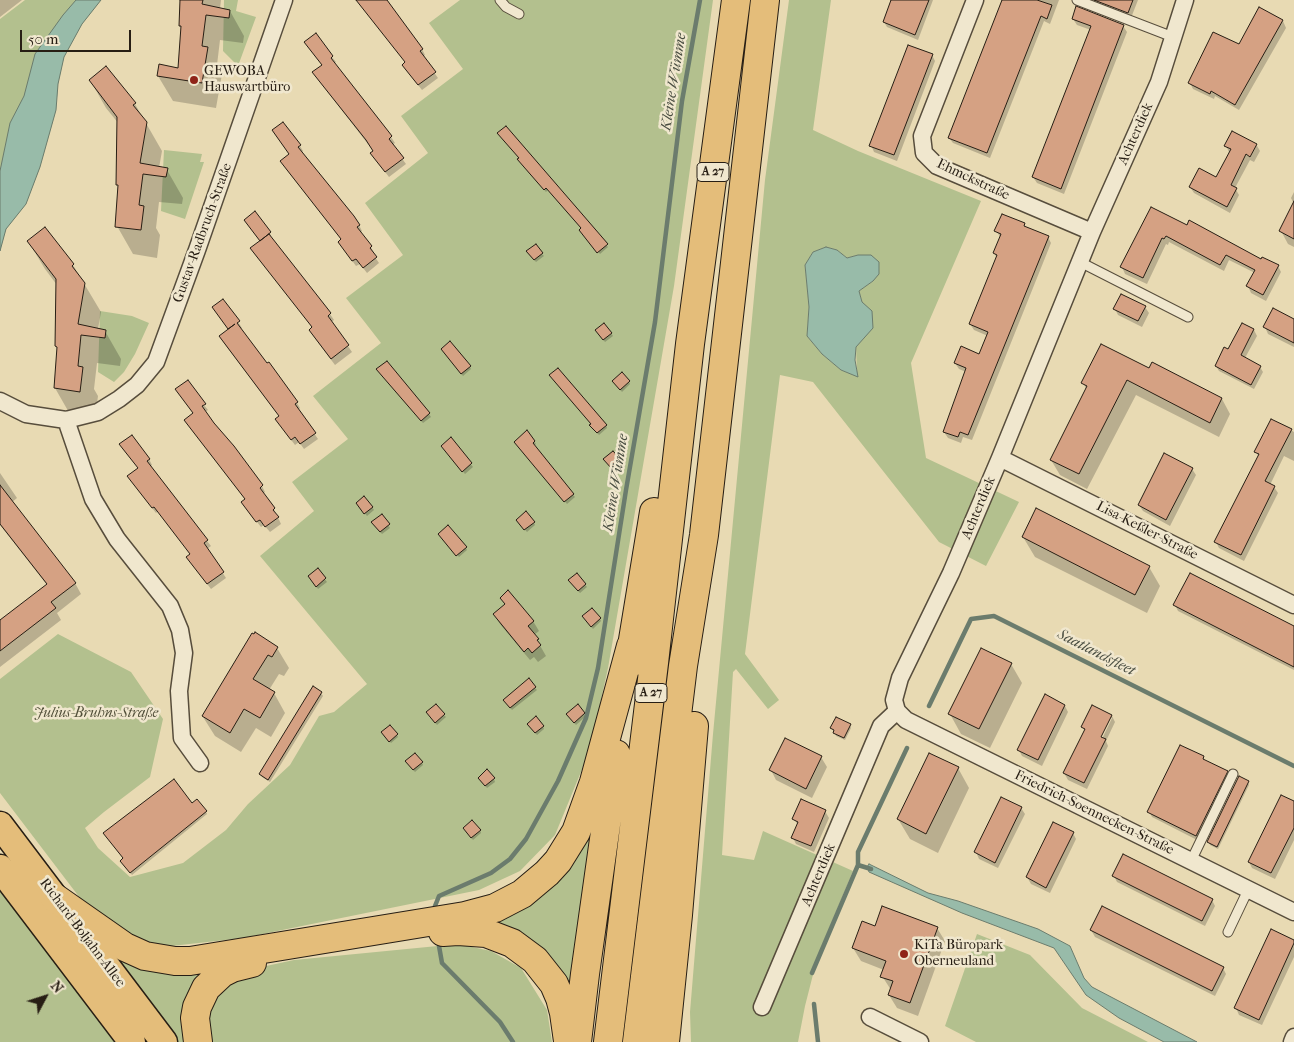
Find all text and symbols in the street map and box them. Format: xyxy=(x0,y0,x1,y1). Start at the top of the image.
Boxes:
scale bar xyxy=(22,20,134,52)
text: 50 m xyxy=(28,30,58,48)
water label: Kleine Wümme xyxy=(657,32,691,132)
place label: GEWOBA Hauswartbüro xyxy=(204,64,290,96)
marker: GEWOBA Hauswartbüro xyxy=(188,74,200,86)
street label: Achterdiek xyxy=(1115,100,1157,168)
street label: Ehmckstraße xyxy=(934,156,1012,204)
street label: Gustav-Radbruch-Straße xyxy=(170,161,236,305)
road number: A 27 xyxy=(697,162,729,182)
water label: Kleine Wümme xyxy=(599,433,633,533)
street label: Achterdiek xyxy=(958,474,1000,542)
street label: Lisa-Keßler-Straße xyxy=(1093,498,1201,564)
water label: Saatlandsfleet xyxy=(1054,626,1138,680)
road number: A 27 xyxy=(635,684,667,702)
park label: Julius-Bruhns-Straße xyxy=(34,706,158,722)
street label: Friedrich-Soennecken-Straße xyxy=(1012,767,1176,859)
street label: Achterdiek xyxy=(798,841,840,909)
street label: Richard-Boljahn-Allee xyxy=(36,875,128,991)
place label: KiTa Büropark Oberneuland xyxy=(914,938,1003,970)
marker: KiTa Büropark Oberneuland xyxy=(898,948,910,960)
north arrow xyxy=(20,972,70,1022)
text: N xyxy=(47,978,67,997)

